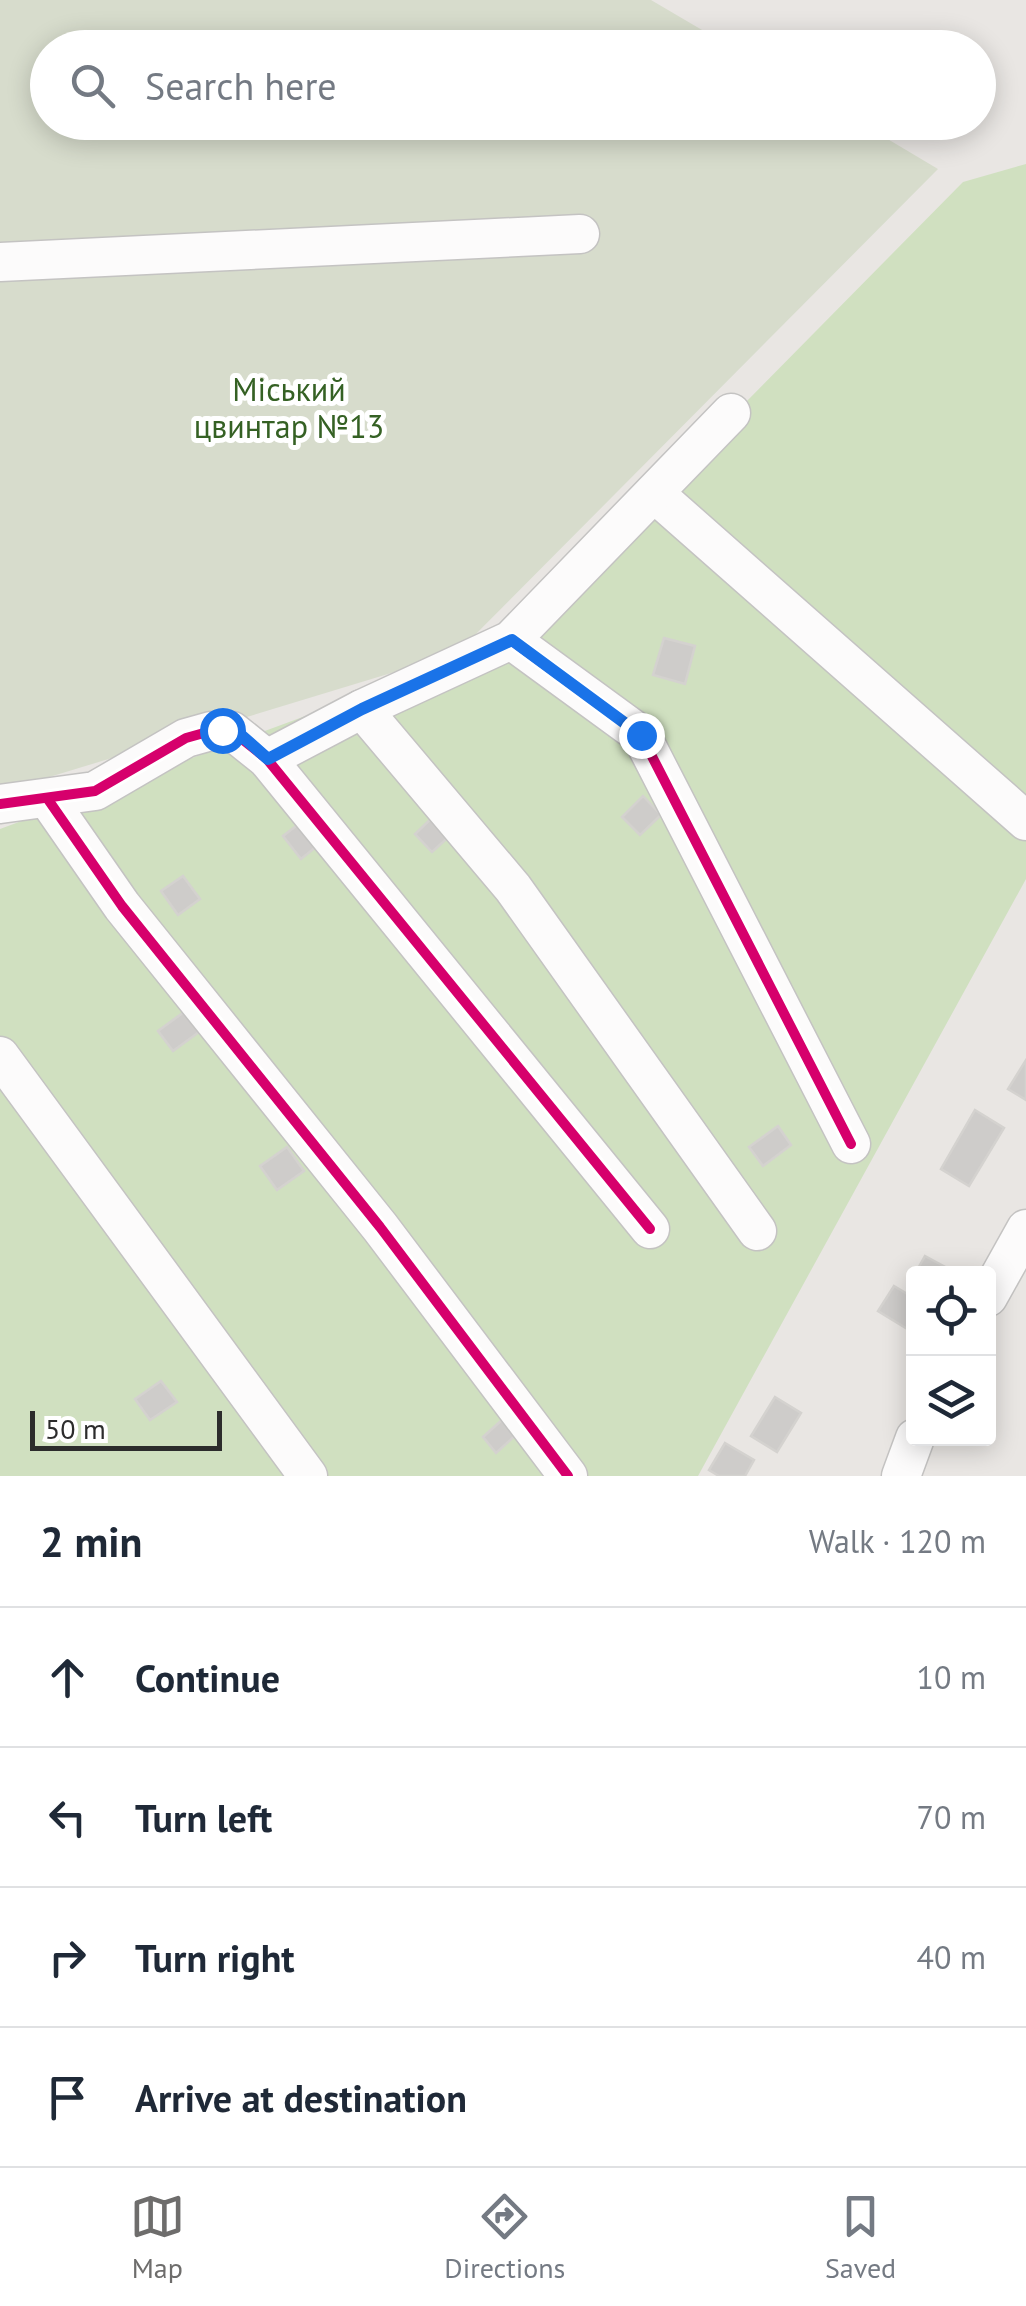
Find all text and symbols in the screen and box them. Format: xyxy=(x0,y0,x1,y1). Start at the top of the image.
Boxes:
search box xyxy=(30,30,996,140)
icon: search xyxy=(65,58,120,113)
text: Search here xyxy=(145,61,337,110)
park label: Міський цвинтар №13 xyxy=(194,368,384,447)
route start xyxy=(200,708,246,754)
route end xyxy=(619,713,665,759)
map controls xyxy=(906,1266,996,1446)
button: locate xyxy=(906,1266,996,1356)
button: layers xyxy=(906,1356,996,1446)
scale bar xyxy=(30,1406,222,1450)
text: 50 m xyxy=(45,1410,106,1447)
text: 2 min xyxy=(40,1514,142,1569)
text: Walk · 120 m xyxy=(809,1520,986,1562)
icon: ahead xyxy=(40,1650,95,1705)
text: Continue xyxy=(135,1653,280,1702)
text: 10 m xyxy=(917,1656,986,1698)
icon: left xyxy=(40,1790,95,1845)
text: Turn left xyxy=(135,1793,272,1842)
text: 70 m xyxy=(917,1796,986,1838)
icon: right xyxy=(40,1930,95,1985)
text: Turn right xyxy=(135,1933,295,1982)
text: 40 m xyxy=(917,1936,986,1978)
icon: arrive xyxy=(40,2070,95,2125)
text: Arrive at destination xyxy=(135,2073,467,2122)
tab: Map xyxy=(130,2189,185,2286)
tab: Directions xyxy=(444,2189,565,2286)
tab: Saved xyxy=(825,2189,896,2286)

